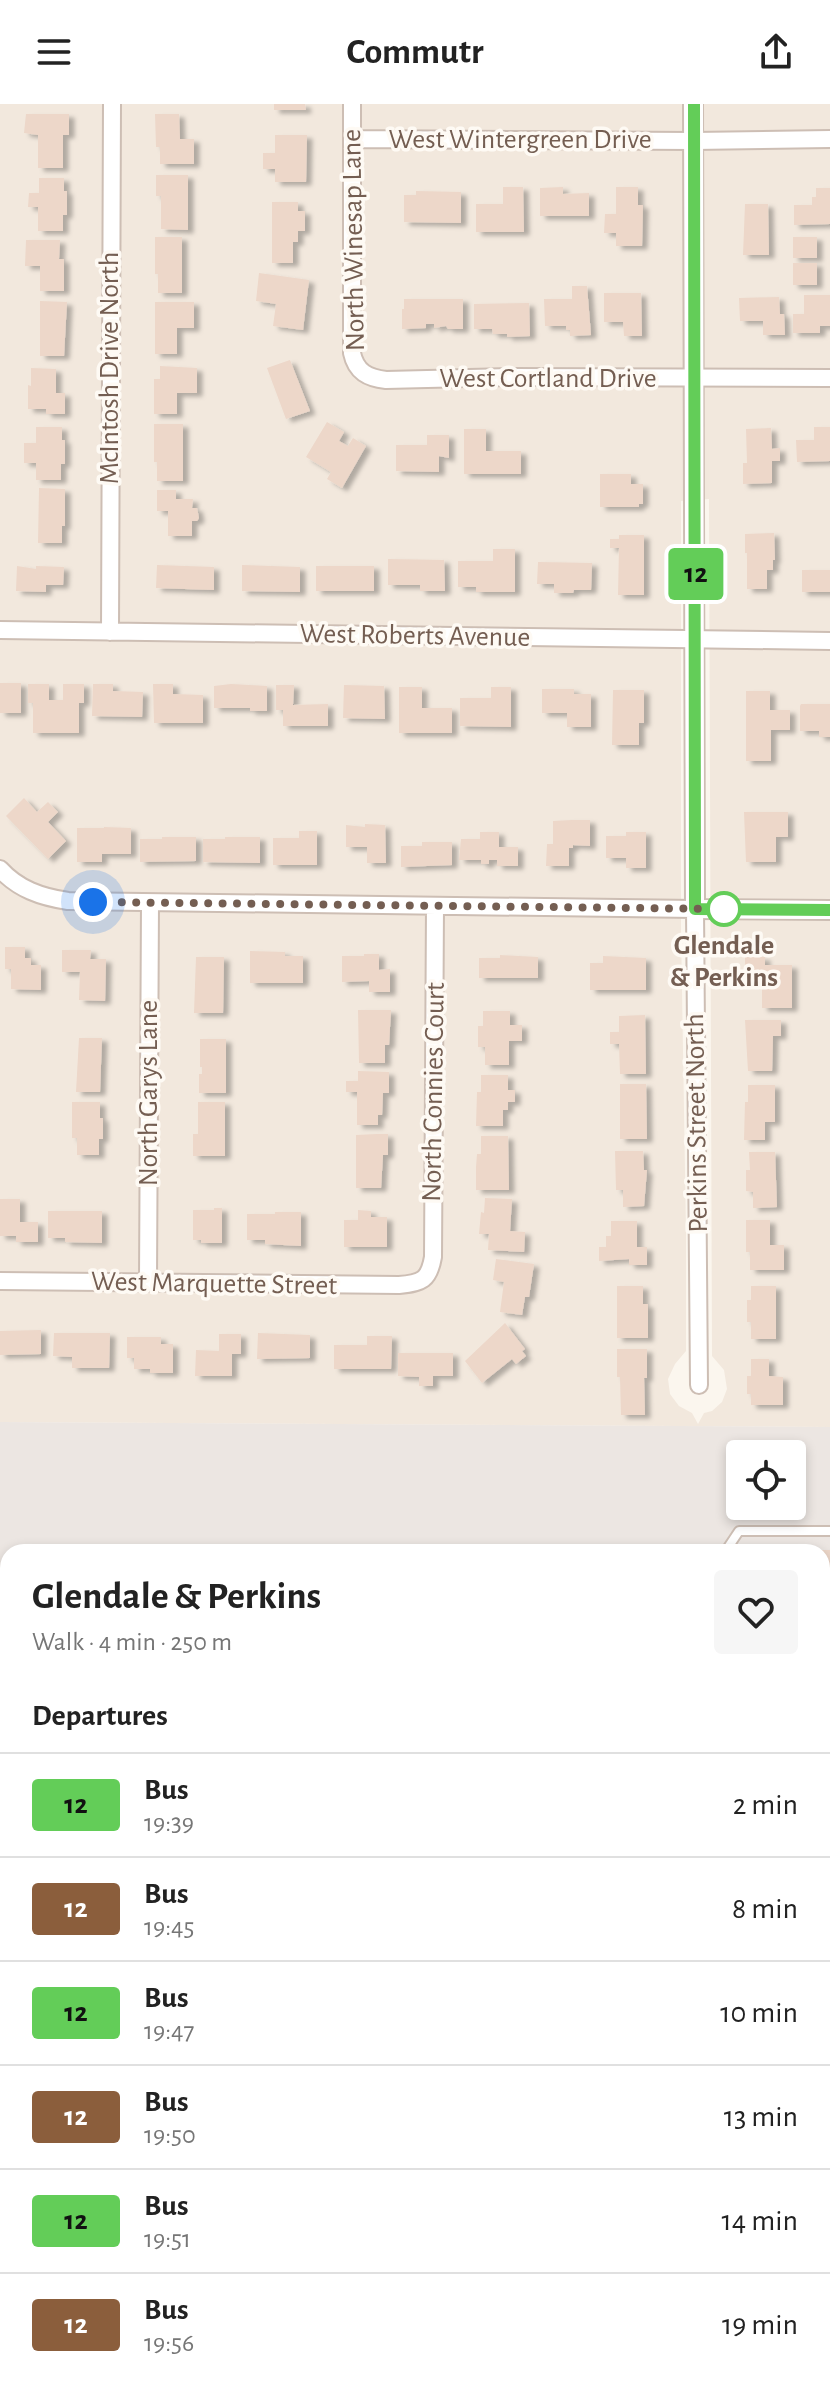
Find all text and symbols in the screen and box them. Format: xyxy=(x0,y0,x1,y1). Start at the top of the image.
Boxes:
icon: menu xyxy=(32,30,76,74)
icon: share xyxy=(754,30,798,74)
text: Commutr xyxy=(347,34,483,70)
street label: West Wintergreen Drive xyxy=(388,126,652,154)
street label: North Winesap Lane xyxy=(338,129,370,351)
street label: McIntosh Drive North xyxy=(96,252,124,484)
street label: West Cortland Drive xyxy=(439,365,657,393)
line badge: 12 xyxy=(660,548,732,600)
text: 12 xyxy=(684,560,708,588)
street label: West Roberts Avenue xyxy=(299,620,531,652)
your location xyxy=(73,882,113,922)
marker: Glendale & Perkins xyxy=(707,892,741,926)
place label: Glendale & Perkins xyxy=(670,932,778,992)
street label: North Connies Court xyxy=(418,982,450,1202)
street label: North Garys Lane xyxy=(135,1000,163,1186)
street label: Perkins Street North xyxy=(681,1013,713,1233)
street label: West Marquette Street xyxy=(91,1268,338,1300)
map controls xyxy=(726,1440,806,1520)
button: locate xyxy=(726,1440,806,1520)
button: heart xyxy=(714,1570,798,1654)
text: Glendale & Perkins xyxy=(32,1578,321,1616)
text: Walk · 4 min · 250 m xyxy=(32,1629,232,1655)
text: Departures xyxy=(32,1701,168,1731)
text: Bus xyxy=(144,1775,189,1805)
text: 2 min xyxy=(733,1790,798,1820)
text: 12 xyxy=(64,1791,88,1819)
text: 19:39 xyxy=(144,1810,194,1836)
text: Bus xyxy=(144,1879,189,1909)
text: 8 min xyxy=(732,1894,798,1924)
text: 12 xyxy=(64,1895,88,1923)
text: 19:45 xyxy=(144,1914,195,1940)
text: Bus xyxy=(144,1983,189,2013)
text: 10 min xyxy=(720,1998,798,2028)
text: 12 xyxy=(64,1999,88,2027)
text: 19:47 xyxy=(144,2018,194,2044)
text: Bus xyxy=(144,2087,189,2117)
text: 13 min xyxy=(724,2102,798,2132)
text: 12 xyxy=(64,2103,88,2131)
text: 19:50 xyxy=(144,2122,196,2148)
text: Bus xyxy=(144,2191,189,2221)
text: 14 min xyxy=(722,2206,798,2236)
text: 12 xyxy=(64,2207,88,2235)
text: 19:51 xyxy=(144,2226,191,2252)
text: Bus xyxy=(144,2295,189,2325)
text: 19 min xyxy=(722,2310,798,2340)
text: 12 xyxy=(64,2311,88,2339)
text: 19:56 xyxy=(144,2330,194,2356)

